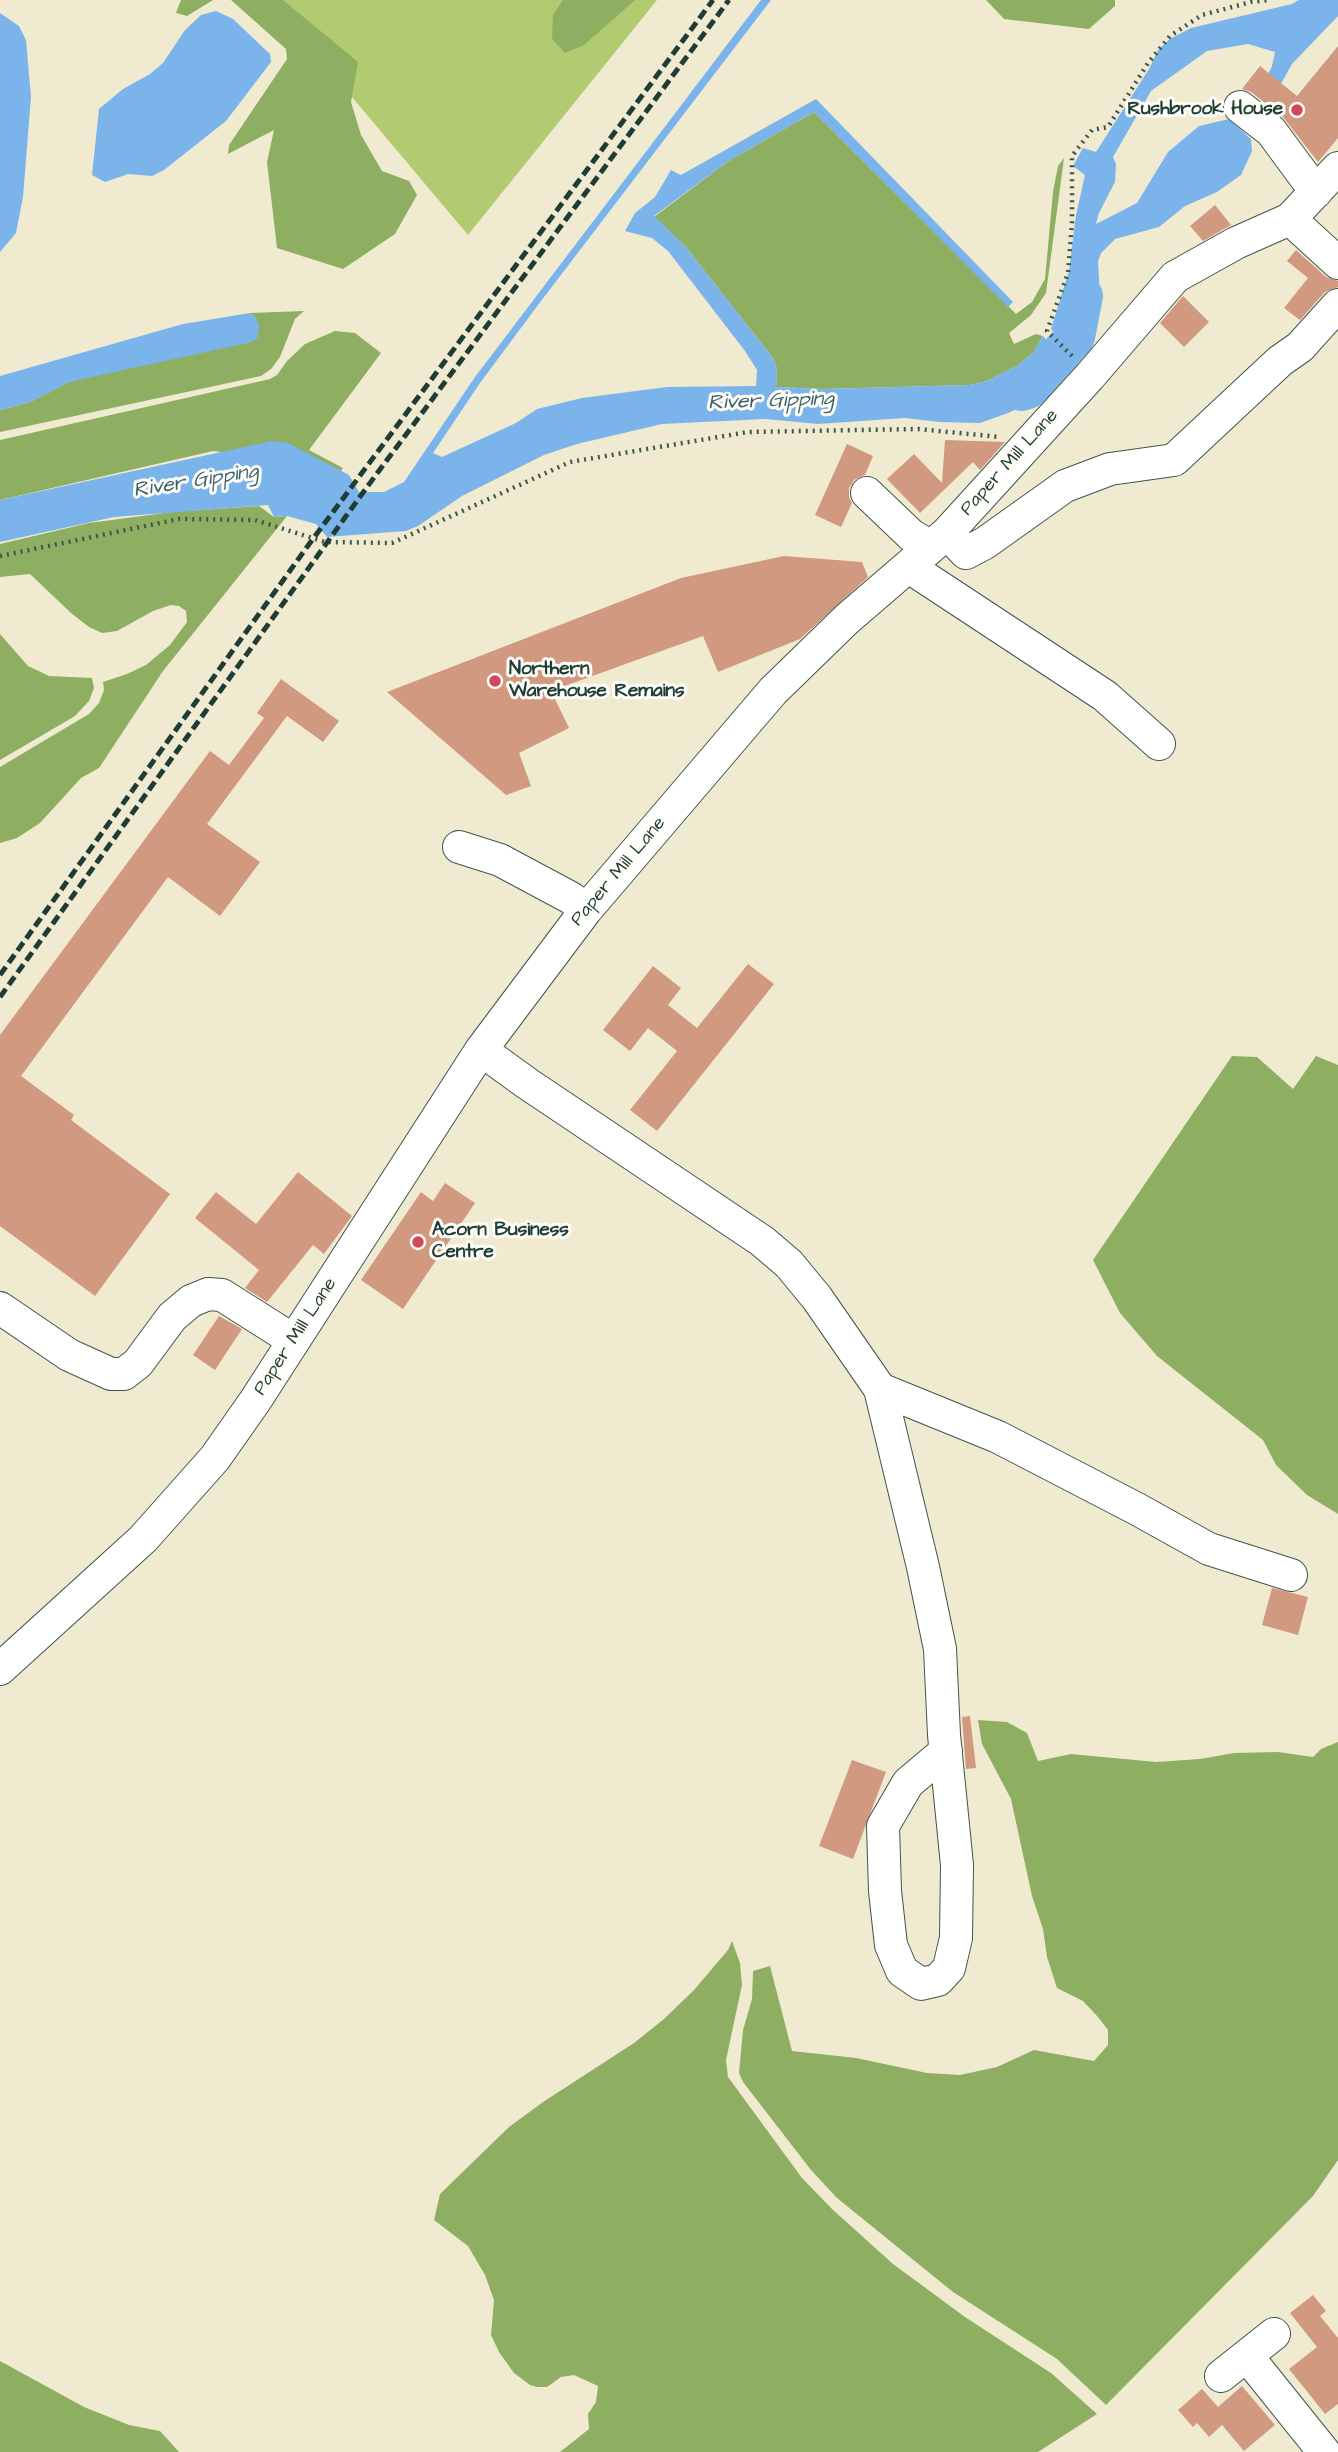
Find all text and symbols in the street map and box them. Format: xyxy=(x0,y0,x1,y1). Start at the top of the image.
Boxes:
place label: Rushbrook House xyxy=(1127,99,1283,121)
marker: Rushbrook House xyxy=(1289,102,1305,118)
water label: River Gipping xyxy=(708,387,834,417)
street label: Paper Mill Lane xyxy=(956,405,1064,521)
water label: River Gipping xyxy=(132,460,260,504)
place label: Northern Warehouse Remains xyxy=(509,659,685,703)
marker: Northern Warehouse Remains xyxy=(487,673,503,689)
street label: Paper Mill Lane xyxy=(567,813,671,931)
place label: Acorn Business Centre xyxy=(432,1220,569,1264)
marker: Acorn Business Centre xyxy=(410,1234,426,1250)
street label: Paper Mill Lane xyxy=(250,1274,342,1400)

